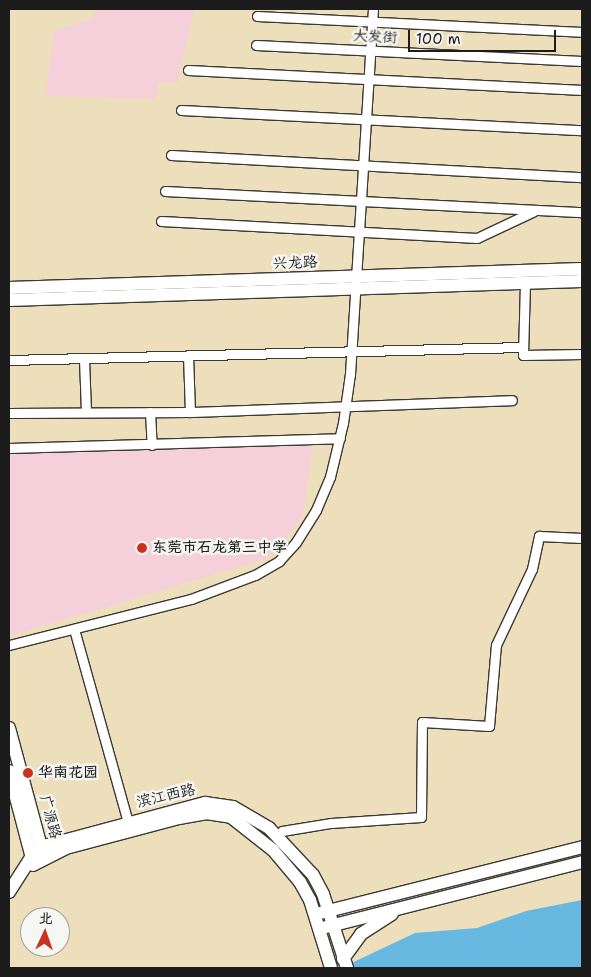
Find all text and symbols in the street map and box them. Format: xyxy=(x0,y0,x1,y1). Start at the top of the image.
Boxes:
scale bar xyxy=(411,20,558,52)
street label: 大发街 xyxy=(352,27,398,47)
text: 100 m xyxy=(416,29,461,49)
street label: 兴龙路 xyxy=(272,253,318,273)
place label: 东莞市石龙第三中学 xyxy=(152,539,287,557)
marker: 东莞市石龙第三中学 xyxy=(136,542,148,554)
place label: 华南花园 xyxy=(38,764,98,782)
marker: 华南花园 xyxy=(22,767,34,779)
street label: 滨江西路 xyxy=(135,780,197,812)
street label: 广源路 xyxy=(35,793,65,841)
north arrow xyxy=(20,907,70,957)
text: 北 xyxy=(38,909,53,927)

